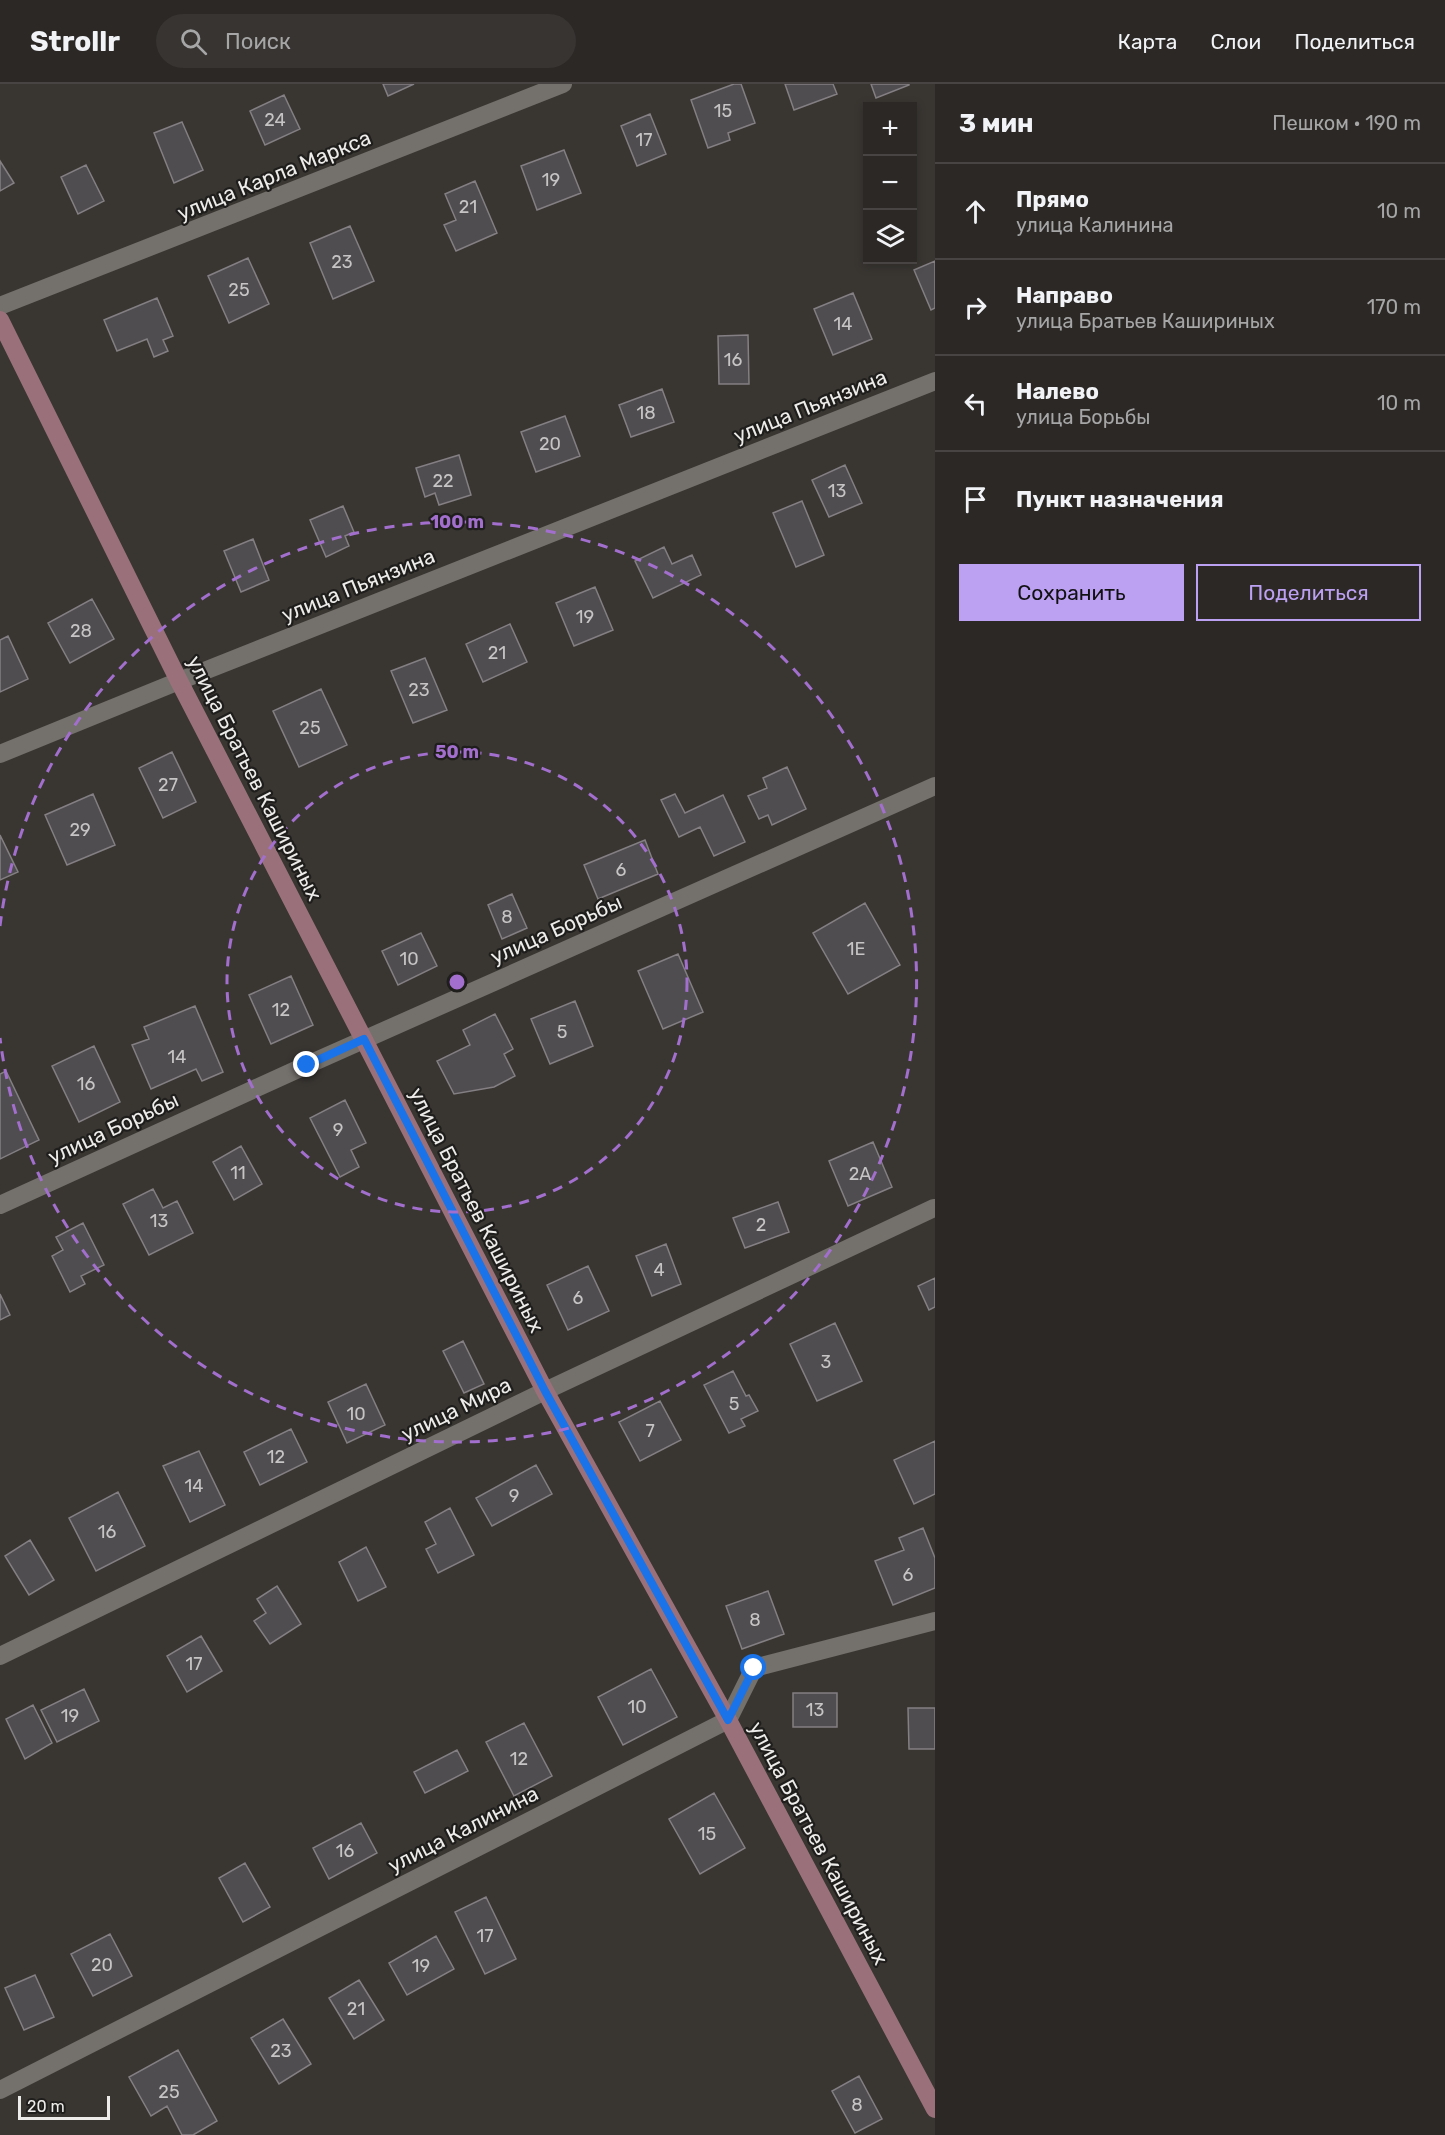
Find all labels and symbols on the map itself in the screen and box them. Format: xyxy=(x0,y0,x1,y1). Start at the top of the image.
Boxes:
house number: 15 xyxy=(714,100,732,122)
house number: 24 xyxy=(264,109,286,131)
street label: улица Карла Маркса xyxy=(174,125,374,225)
house number: 17 xyxy=(636,129,652,151)
house number: 19 xyxy=(542,169,560,191)
house number: 21 xyxy=(459,196,477,218)
house number: 23 xyxy=(331,251,353,273)
house number: 25 xyxy=(228,279,250,301)
house number: 14 xyxy=(834,313,852,335)
house number: 16 xyxy=(724,349,742,371)
street label: улица Пьянзина xyxy=(730,364,890,448)
house number: 18 xyxy=(636,402,656,424)
house number: 20 xyxy=(539,433,561,455)
house number: 22 xyxy=(432,470,454,492)
house number: 13 xyxy=(828,480,846,502)
text: 100 m xyxy=(430,511,484,533)
street label: улица Пьянзина xyxy=(278,543,438,627)
house number: 19 xyxy=(576,606,594,628)
house number: 28 xyxy=(70,620,92,642)
house number: 21 xyxy=(488,642,506,664)
street label: улица Братьев Кашириных xyxy=(182,651,328,905)
house number: 23 xyxy=(408,679,430,701)
house number: 25 xyxy=(299,717,321,739)
text: 50 m xyxy=(435,741,479,763)
house number: 27 xyxy=(158,774,178,796)
house number: 29 xyxy=(69,819,91,841)
house number: 6 xyxy=(616,859,627,881)
street label: улица Борьбы xyxy=(486,889,626,969)
house number: 8 xyxy=(501,906,513,928)
house number: 1Е xyxy=(847,938,865,960)
house number: 10 xyxy=(399,948,419,970)
centre of rings xyxy=(447,972,467,992)
house number: 12 xyxy=(272,999,290,1021)
house number: 5 xyxy=(557,1021,567,1043)
house number: 14 xyxy=(168,1046,186,1068)
route end xyxy=(293,1051,319,1077)
house number: 16 xyxy=(77,1073,95,1095)
street label: улица Братьев Кашириных xyxy=(404,1083,550,1337)
street label: улица Борьбы xyxy=(44,1087,182,1169)
house number: 9 xyxy=(333,1119,343,1141)
house number: 11 xyxy=(230,1162,246,1184)
house number: 2А xyxy=(849,1163,871,1185)
house number: 13 xyxy=(150,1210,168,1232)
house number: 2 xyxy=(756,1214,766,1236)
house number: 4 xyxy=(653,1259,665,1281)
house number: 6 xyxy=(573,1287,584,1309)
house number: 3 xyxy=(821,1351,831,1373)
street label: улица Мира xyxy=(397,1372,515,1446)
house number: 5 xyxy=(729,1393,739,1415)
house number: 10 xyxy=(346,1403,366,1425)
house number: 7 xyxy=(645,1420,655,1442)
house number: 12 xyxy=(267,1446,285,1468)
house number: 14 xyxy=(185,1475,203,1497)
house number: 9 xyxy=(509,1485,519,1507)
house number: 16 xyxy=(98,1521,116,1543)
house number: 6 xyxy=(903,1564,914,1586)
house number: 8 xyxy=(749,1609,761,1631)
house number: 17 xyxy=(186,1653,202,1675)
route start xyxy=(740,1654,766,1680)
house number: 10 xyxy=(627,1696,647,1718)
house number: 13 xyxy=(806,1699,824,1721)
house number: 19 xyxy=(61,1705,79,1727)
street label: улица Братьев Кашириных xyxy=(744,1717,894,1969)
house number: 12 xyxy=(510,1748,528,1770)
street label: улица Калинина xyxy=(384,1780,542,1878)
house number: 15 xyxy=(698,1823,716,1845)
house number: 16 xyxy=(336,1840,354,1862)
house number: 17 xyxy=(477,1925,493,1947)
house number: 20 xyxy=(91,1954,113,1976)
house number: 19 xyxy=(412,1955,430,1977)
house number: 21 xyxy=(347,1998,365,2020)
house number: 23 xyxy=(270,2040,292,2062)
house number: 25 xyxy=(158,2081,180,2103)
scale bar xyxy=(18,2093,110,2120)
house number: 8 xyxy=(851,2094,863,2116)

